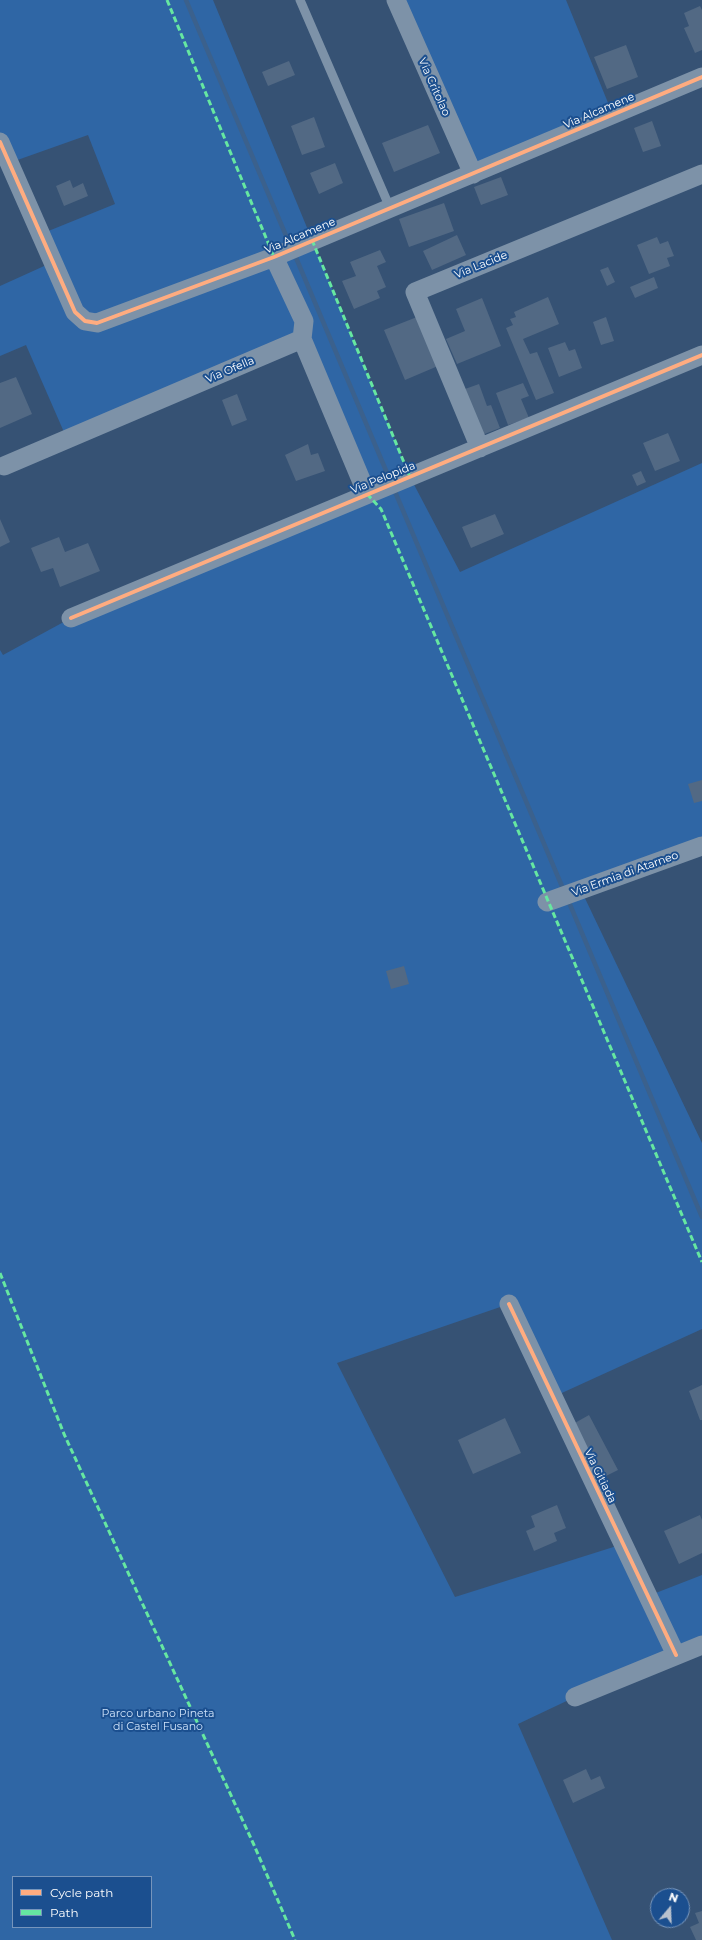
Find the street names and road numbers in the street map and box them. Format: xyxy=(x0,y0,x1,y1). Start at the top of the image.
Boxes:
street label: Via Critolao xyxy=(415,56,453,118)
street label: Via Alcamene xyxy=(562,90,636,132)
street label: Via Alcamene xyxy=(263,215,337,257)
street label: Via Lacide xyxy=(453,248,509,282)
street label: Via Ofella xyxy=(204,354,256,386)
street label: Via Pelopida xyxy=(349,459,417,497)
street label: Via Ermia di Atarneo xyxy=(570,849,680,899)
street label: Via Gitiada xyxy=(581,1447,619,1505)

